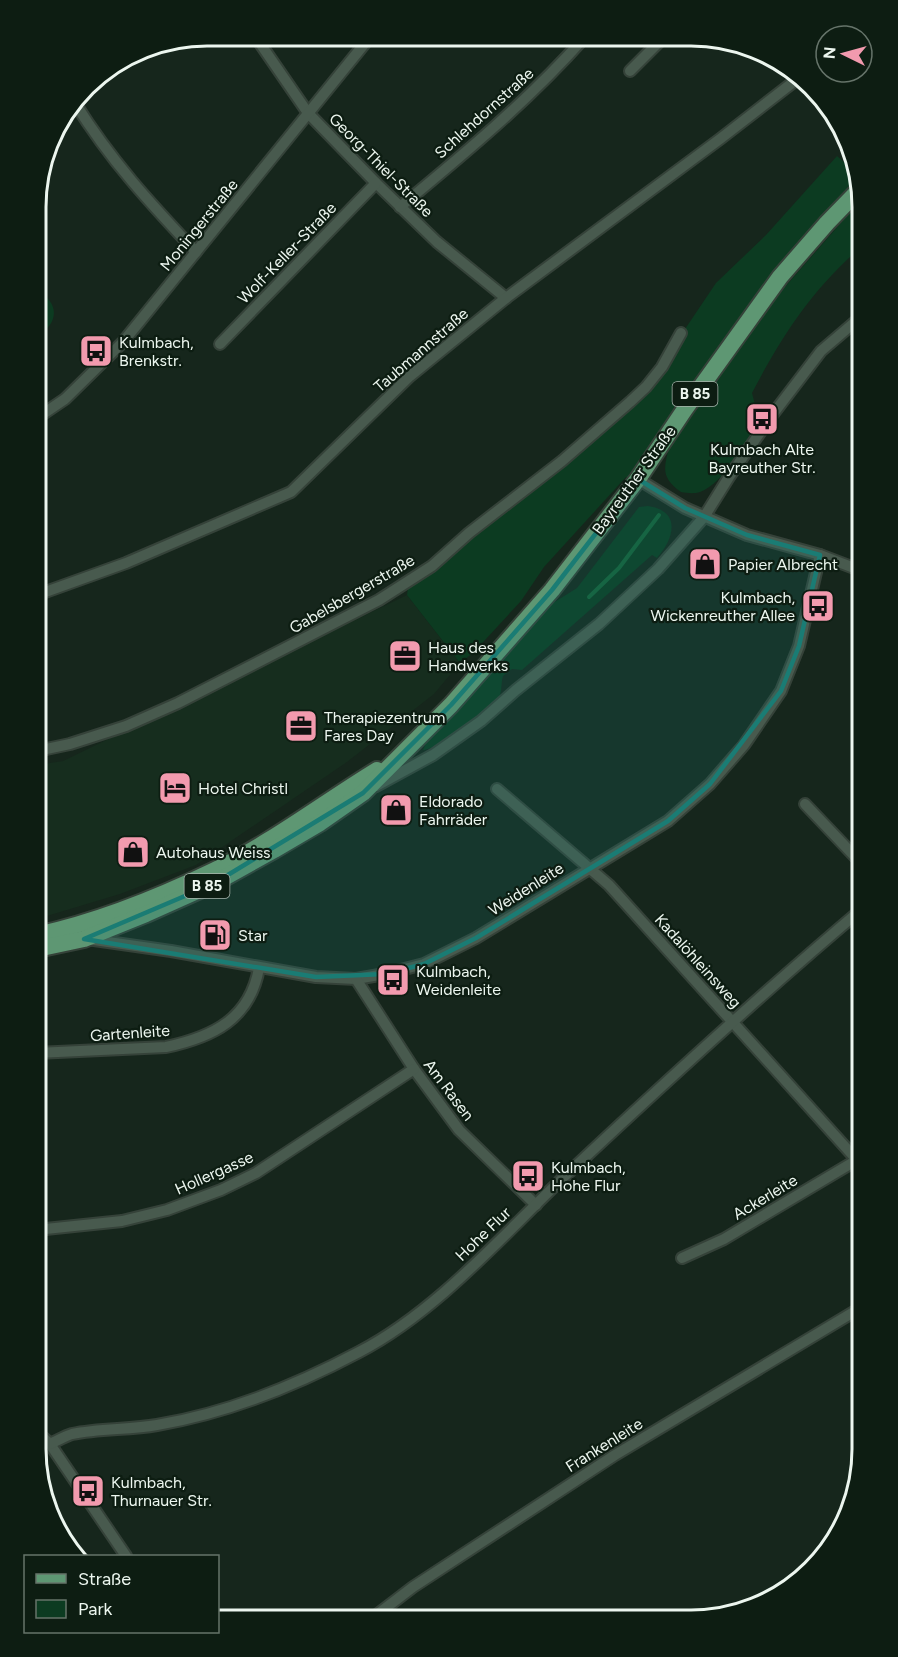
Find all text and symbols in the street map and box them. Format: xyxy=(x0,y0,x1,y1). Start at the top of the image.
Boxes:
north arrow xyxy=(814,24,874,84)
text: N xyxy=(820,46,840,60)
street label: Schlehdornstraße xyxy=(431,63,538,162)
street label: Georg-Thiel-Straße xyxy=(325,109,437,221)
street label: Moningerstraße xyxy=(156,175,242,275)
street label: Wolf-Keller-Straße xyxy=(234,198,340,308)
street label: Taubmannstraße xyxy=(370,304,472,396)
bus stop icon: Kulmbach, Brenkstr. xyxy=(78,333,114,369)
place label: Kulmbach, Brenkstr. xyxy=(119,333,194,370)
road number: B 85 xyxy=(672,382,718,406)
bus stop icon: Kulmbach Alte Bayreuther Str. xyxy=(744,401,780,437)
street label: Bayreuther Straße xyxy=(588,422,680,538)
place label: Kulmbach Alte Bayreuther Str. xyxy=(709,440,815,477)
shop icon: Papier Albrecht xyxy=(687,546,723,582)
street label: Gabelsbergerstraße xyxy=(286,550,418,638)
place label: Papier Albrecht xyxy=(728,555,838,574)
place label: Kulmbach, Wickenreuther Allee xyxy=(651,588,795,625)
bus stop icon: Kulmbach, Wickenreuther Allee xyxy=(800,588,836,624)
office icon: Haus des Handwerks xyxy=(387,638,423,674)
place label: Haus des Handwerks xyxy=(428,638,508,675)
office icon: Therapiezentrum Fares Day xyxy=(283,708,319,744)
place label: Therapiezentrum Fares Day xyxy=(324,708,446,745)
hotel icon: Hotel Christl xyxy=(157,770,193,806)
place label: Hotel Christl xyxy=(198,779,288,798)
shop icon: Eldorado Fahrräder xyxy=(378,792,414,828)
place label: Eldorado Fahrräder xyxy=(419,792,488,829)
shop icon: Autohaus Weiss xyxy=(115,834,151,870)
place label: Autohaus Weiss xyxy=(156,843,271,862)
street label: Weidenleite xyxy=(485,858,567,920)
road number: B 85 xyxy=(184,874,230,898)
street label: Kadalöhleinsweg xyxy=(651,910,745,1012)
fuel station icon: Star xyxy=(197,917,233,953)
place label: Star xyxy=(238,926,268,945)
bus stop icon: Kulmbach, Weidenleite xyxy=(375,962,411,998)
place label: Kulmbach, Weidenleite xyxy=(416,962,501,999)
street label: Gartenleite xyxy=(89,1021,171,1045)
street label: Am Rasen xyxy=(420,1056,478,1124)
street label: Hollergasse xyxy=(172,1147,256,1199)
bus stop icon: Kulmbach, Hohe Flur xyxy=(510,1158,546,1194)
place label: Kulmbach, Hohe Flur xyxy=(551,1158,626,1195)
street label: Ackerleite xyxy=(729,1170,801,1224)
street label: Hohe Flur xyxy=(451,1203,515,1265)
street label: Frankenleite xyxy=(562,1414,646,1476)
bus stop icon: Kulmbach, Thurnauer Str. xyxy=(70,1473,106,1509)
place label: Kulmbach, Thurnauer Str. xyxy=(111,1473,212,1510)
legend xyxy=(24,1555,219,1633)
text: Straße xyxy=(78,1568,131,1590)
text: Park xyxy=(78,1598,113,1620)

